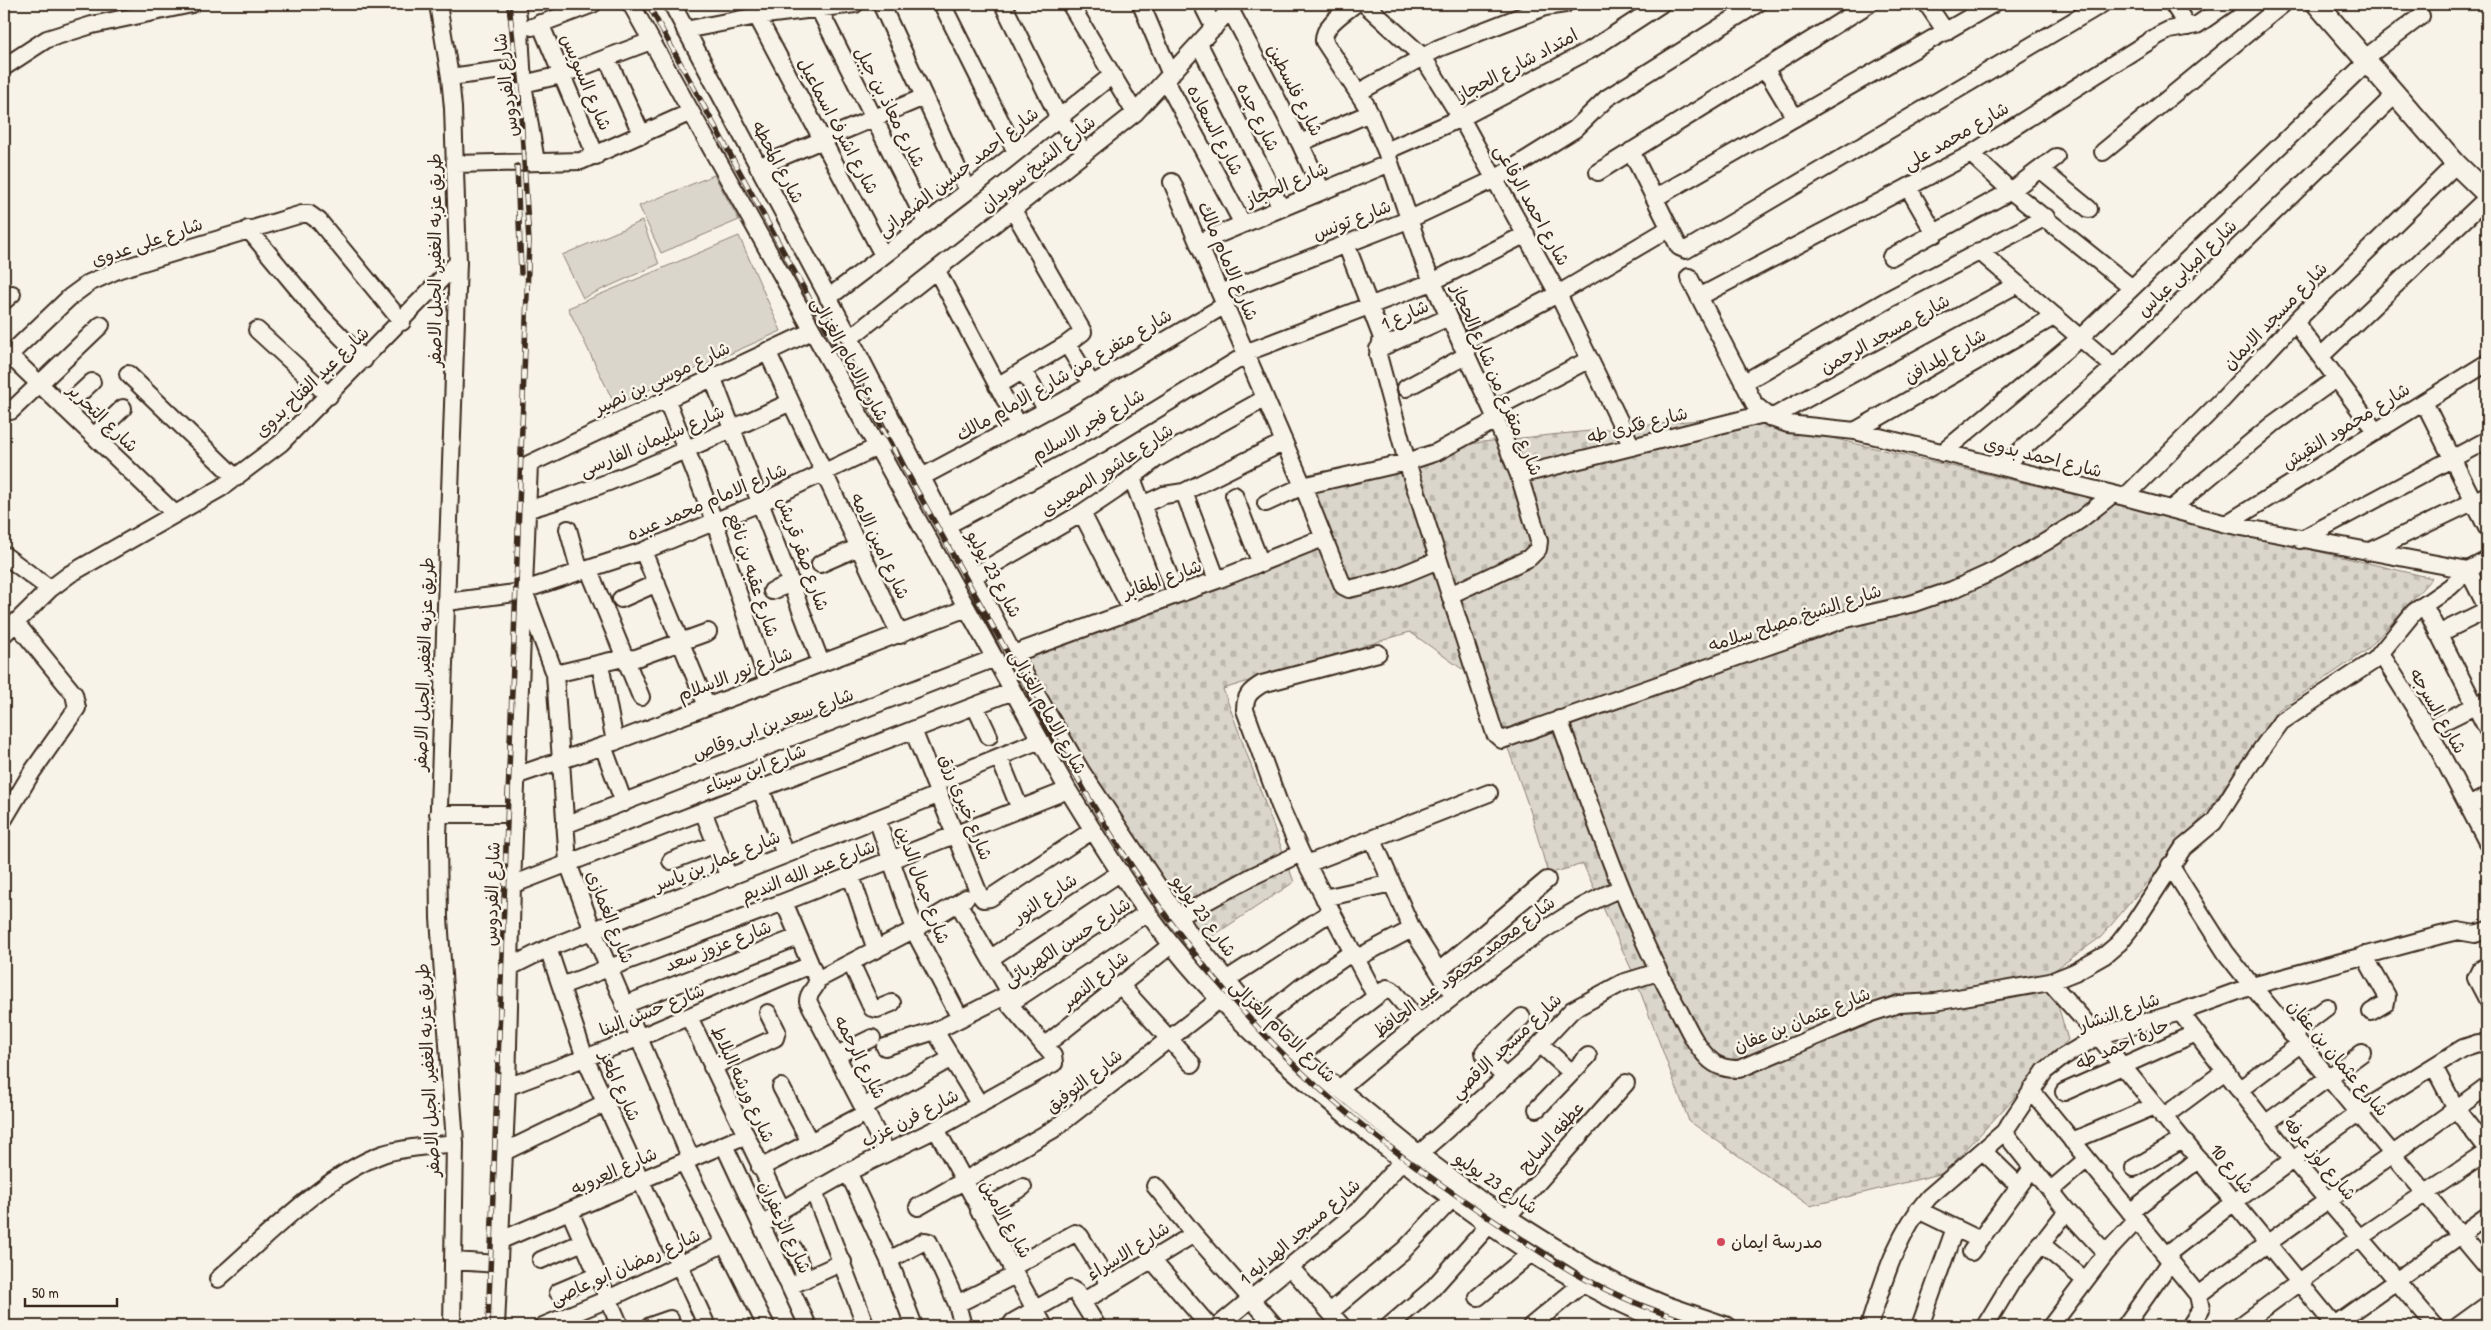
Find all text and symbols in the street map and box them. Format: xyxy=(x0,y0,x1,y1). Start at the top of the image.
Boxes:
street label: امتداد شارع الحجاز xyxy=(1450,22,1582,108)
street label: شارع السويس xyxy=(555,30,618,134)
street label: شارع الفردوس xyxy=(487,32,524,139)
street label: شارع فلسطين xyxy=(1261,39,1329,140)
street label: شارع معاذ بن جبل xyxy=(849,42,932,172)
street label: شارع اشرف اسماعيل xyxy=(792,53,885,198)
street label: شارع جده xyxy=(1231,78,1286,155)
street label: شارع السعاده xyxy=(1181,80,1250,180)
street label: شارع محمد على xyxy=(1898,95,2013,176)
street label: شارع احمد حسين الضمرانى xyxy=(872,101,1044,243)
street label: شارع الشيخ سويدان xyxy=(975,109,1101,218)
street label: شارع المحطه xyxy=(746,116,811,207)
street label: شارع احمد الرفاعى xyxy=(1489,139,1576,270)
street label: طريق عزبه الغفير, الجبل الاصفر xyxy=(422,153,447,369)
street label: شارع الحجاز xyxy=(1240,155,1332,213)
street label: شارع تونس xyxy=(1309,193,1395,246)
street label: شارع الامام مالك xyxy=(1190,197,1265,325)
street label: شارع على عدوى xyxy=(88,211,206,272)
street label: شارع امبابى عباس xyxy=(2131,213,2242,322)
street label: شارع مسجد الايمان xyxy=(2216,256,2333,375)
street label: شارع متفرع من شارع الحجاز xyxy=(1445,278,1549,479)
street label: شارع مسجد الرحمن xyxy=(1815,288,1954,380)
street label: شارع الامام الغزالى xyxy=(804,292,895,427)
street label: شارع 1 xyxy=(1377,293,1433,336)
street label: شارع متفرع من شارع الامام مالك xyxy=(951,302,1177,449)
street label: شارع عبد الفتاح بدوى xyxy=(249,320,374,443)
street label: شارع المدافن xyxy=(1899,322,1990,389)
street label: شارع موسي بن نصير xyxy=(588,335,736,425)
street label: شارع التحرير xyxy=(61,376,144,458)
street label: شارع محمود النقيش xyxy=(2277,376,2414,475)
street label: شارع فجر الاسلام xyxy=(1026,382,1150,469)
street label: شارع سليمان الفارسى xyxy=(575,399,728,482)
street label: شارع فكرى طه xyxy=(1584,400,1690,449)
street label: شارع عاشور الصعيدى xyxy=(1035,417,1178,522)
street label: شارع احمد بدوى xyxy=(1981,430,2105,483)
street label: شارع الامام محمد عبده xyxy=(623,456,791,548)
street label: شارع امين الامه xyxy=(845,488,916,603)
street label: شارع صقر قريش xyxy=(771,493,836,614)
street label: شارع عقبه بن نافع xyxy=(721,509,785,641)
street label: شارع 23 يوليو xyxy=(960,525,1028,622)
street label: شارع المقابر xyxy=(1117,553,1205,605)
street label: طريق عزبه الغفير, الجبل الاصفر xyxy=(407,557,440,773)
street label: شارع الشيخ مصلح سلامه xyxy=(1705,578,1885,657)
street label: شارع نور الاسلام xyxy=(674,640,797,709)
street label: شارع الامام الغزالى xyxy=(1002,645,1093,780)
street label: شارع السرجه xyxy=(2404,663,2473,758)
street label: شارع سعد بن ابى وقاص xyxy=(688,681,857,766)
street label: شارع ابن سيناء xyxy=(700,737,810,800)
street label: شارع خيرى رزق xyxy=(934,750,999,864)
street label: شارع جمال الدين xyxy=(891,822,956,947)
street label: شارع عمار بن ياسر xyxy=(648,824,784,898)
street label: شارع عبد الله النديم xyxy=(737,833,879,910)
street label: شارع الفردوس xyxy=(477,841,506,947)
street label: شارع الغمازى xyxy=(580,866,641,967)
street label: شارع النور xyxy=(1006,867,1082,929)
street label: شارع 23 يوليو xyxy=(1166,869,1243,962)
street label: شارع محمد محمود عبد الحافظ xyxy=(1367,890,1560,1043)
street label: شارع حسن الكهربائى xyxy=(998,891,1135,992)
street label: شارع عزوز سعد xyxy=(661,914,775,977)
street label: شارع النصر xyxy=(1054,945,1134,1016)
street label: طريق عزبه الغفير, الجبل الاصفر xyxy=(409,962,446,1180)
street label: شارع الامام الغزالى xyxy=(1223,973,1342,1089)
street label: شارع حسن البنا xyxy=(595,977,708,1042)
street label: شارع عثمان بن عفان xyxy=(1730,981,1874,1058)
street label: شارع النشار xyxy=(2073,986,2163,1038)
street label: شارع مسجد الاقصي xyxy=(1444,987,1570,1107)
street label: شارع عثمان بن عفان xyxy=(2282,994,2395,1121)
street label: شارع الرحمه xyxy=(829,1010,892,1103)
street label: حارة احمد طه xyxy=(2071,1012,2173,1075)
street label: شارع ورشه البلاط xyxy=(705,1021,781,1146)
street label: شارع التوفيق xyxy=(1040,1043,1128,1119)
street label: شارع المعز xyxy=(593,1045,647,1125)
street label: شارع فرن عزب xyxy=(857,1082,963,1153)
street label: عطفه السايح xyxy=(1512,1095,1590,1178)
street label: شارع لوز عرفه xyxy=(2278,1112,2363,1206)
street label: شارع 10 xyxy=(2205,1138,2260,1199)
street label: شارع العروبه xyxy=(567,1140,661,1201)
street label: شارع 23 يوليو xyxy=(1449,1145,1543,1220)
street label: شارع مسجد الهدايه 1 xyxy=(1234,1172,1365,1291)
street label: شارع الامين xyxy=(975,1175,1038,1263)
street label: شارع الزعفران xyxy=(753,1176,818,1277)
street label: شارع الاسراء xyxy=(1081,1215,1174,1286)
street label: شارع رمضان ابو عاصى xyxy=(545,1222,704,1311)
place label: مدرسة ايمان xyxy=(1731,1229,1823,1254)
marker: مدرسة ايمان xyxy=(1715,1236,1727,1248)
scale bar xyxy=(25,1275,118,1307)
text: 50 m xyxy=(32,1282,59,1303)

